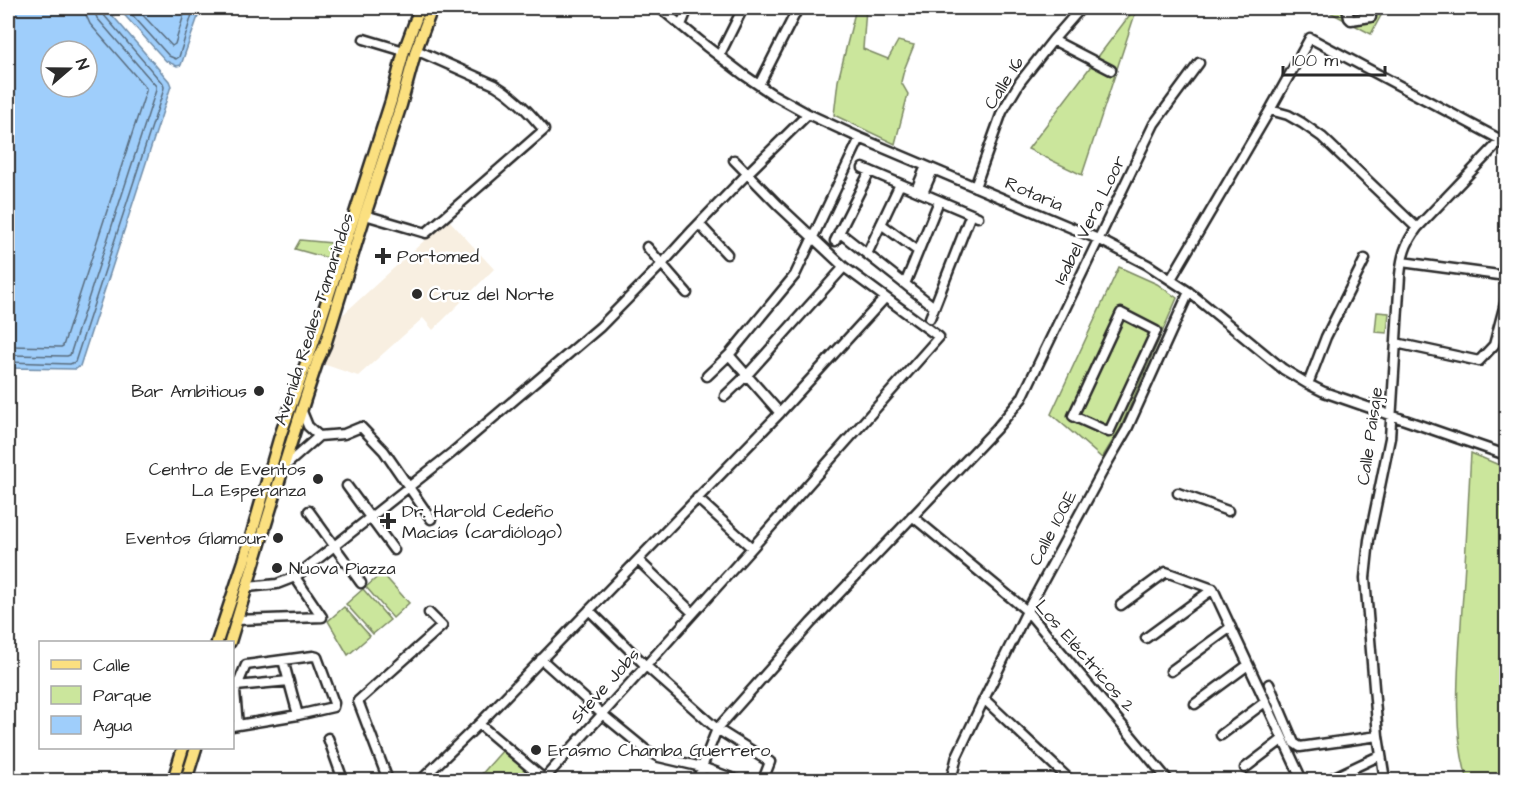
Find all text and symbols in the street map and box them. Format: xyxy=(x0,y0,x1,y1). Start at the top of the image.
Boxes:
north arrow xyxy=(39,39,99,99)
scale bar xyxy=(1283,39,1385,77)
text: 100 m xyxy=(1292,48,1338,73)
street label: Calle 16 xyxy=(978,52,1030,114)
text: N xyxy=(70,56,94,73)
street label: Isabel Vera Loor xyxy=(1048,151,1132,289)
street label: Rotaria xyxy=(1001,171,1067,217)
street label: Avenida Reales Tamarindos xyxy=(268,210,360,428)
place label: Portomed xyxy=(397,244,479,269)
marker: Portomed xyxy=(374,247,392,265)
place label: Cruz del Norte xyxy=(429,282,555,307)
marker: Cruz del Norte xyxy=(410,287,424,301)
place label: Bar Ambitious xyxy=(131,379,247,404)
marker: Bar Ambitious xyxy=(252,384,266,398)
street label: Calle Paisaje xyxy=(1351,385,1389,487)
place label: Centro de Eventos La Esperanza xyxy=(149,457,306,503)
marker: Centro de Eventos La Esperanza xyxy=(311,472,325,486)
street label: Calle 10QE xyxy=(1023,486,1083,570)
place label: Dr. Harold Cedeño Macías (cardiólogo) xyxy=(402,499,562,546)
marker: Dr. Harold Cedeño Macías (cardiólogo) xyxy=(379,512,397,530)
place label: Eventos Glamour xyxy=(126,526,266,551)
marker: Eventos Glamour xyxy=(271,531,285,545)
place label: Nuova Piazza xyxy=(289,556,396,581)
marker: Nuova Piazza xyxy=(270,561,284,575)
street label: Los Eléctricos 2 xyxy=(1029,594,1141,718)
legend xyxy=(39,641,234,749)
street label: Steve Jobs xyxy=(564,643,646,729)
text: Calle xyxy=(93,653,131,678)
text: Parque xyxy=(93,683,152,708)
text: Agua xyxy=(93,713,132,739)
place label: Erasmo Chamba Guerrero xyxy=(548,738,770,763)
marker: Erasmo Chamba Guerrero xyxy=(529,743,543,757)

